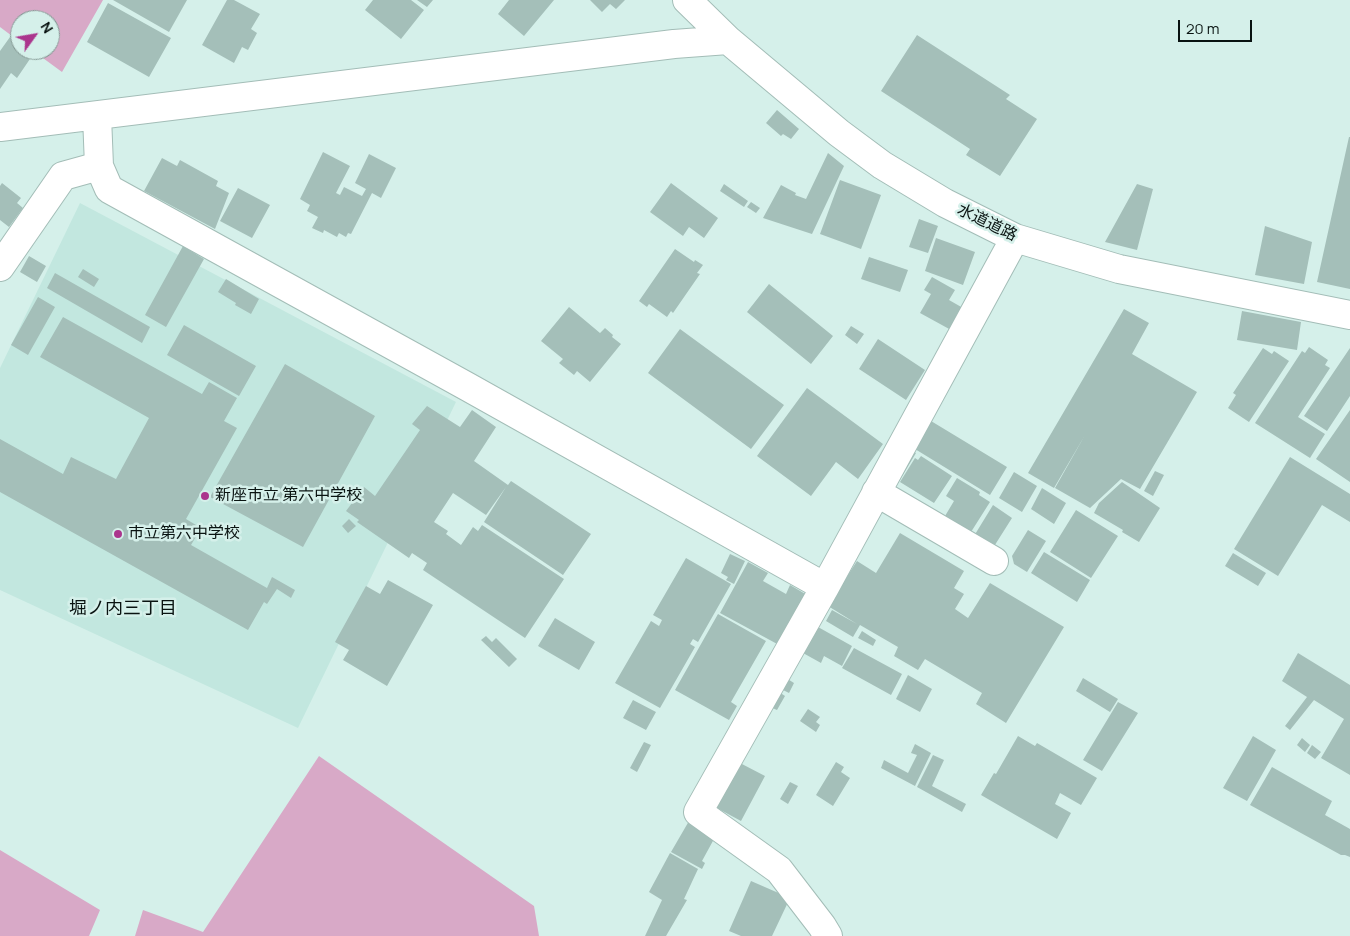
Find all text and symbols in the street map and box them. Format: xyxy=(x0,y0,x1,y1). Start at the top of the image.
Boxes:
north arrow xyxy=(10,10,60,60)
scale bar xyxy=(1180,10,1254,42)
text: N xyxy=(37,18,58,37)
text: 20 m xyxy=(1186,18,1219,39)
street label: 水道道路 xyxy=(954,200,1020,246)
place label: 新座市立 第六中学校 xyxy=(215,486,362,506)
marker: 新座市立 第六中学校 xyxy=(199,490,211,502)
place label: 市立第六中学校 xyxy=(128,524,240,544)
marker: 市立第六中学校 xyxy=(112,528,124,540)
district label: 堀ノ内三丁目 xyxy=(69,598,177,620)

